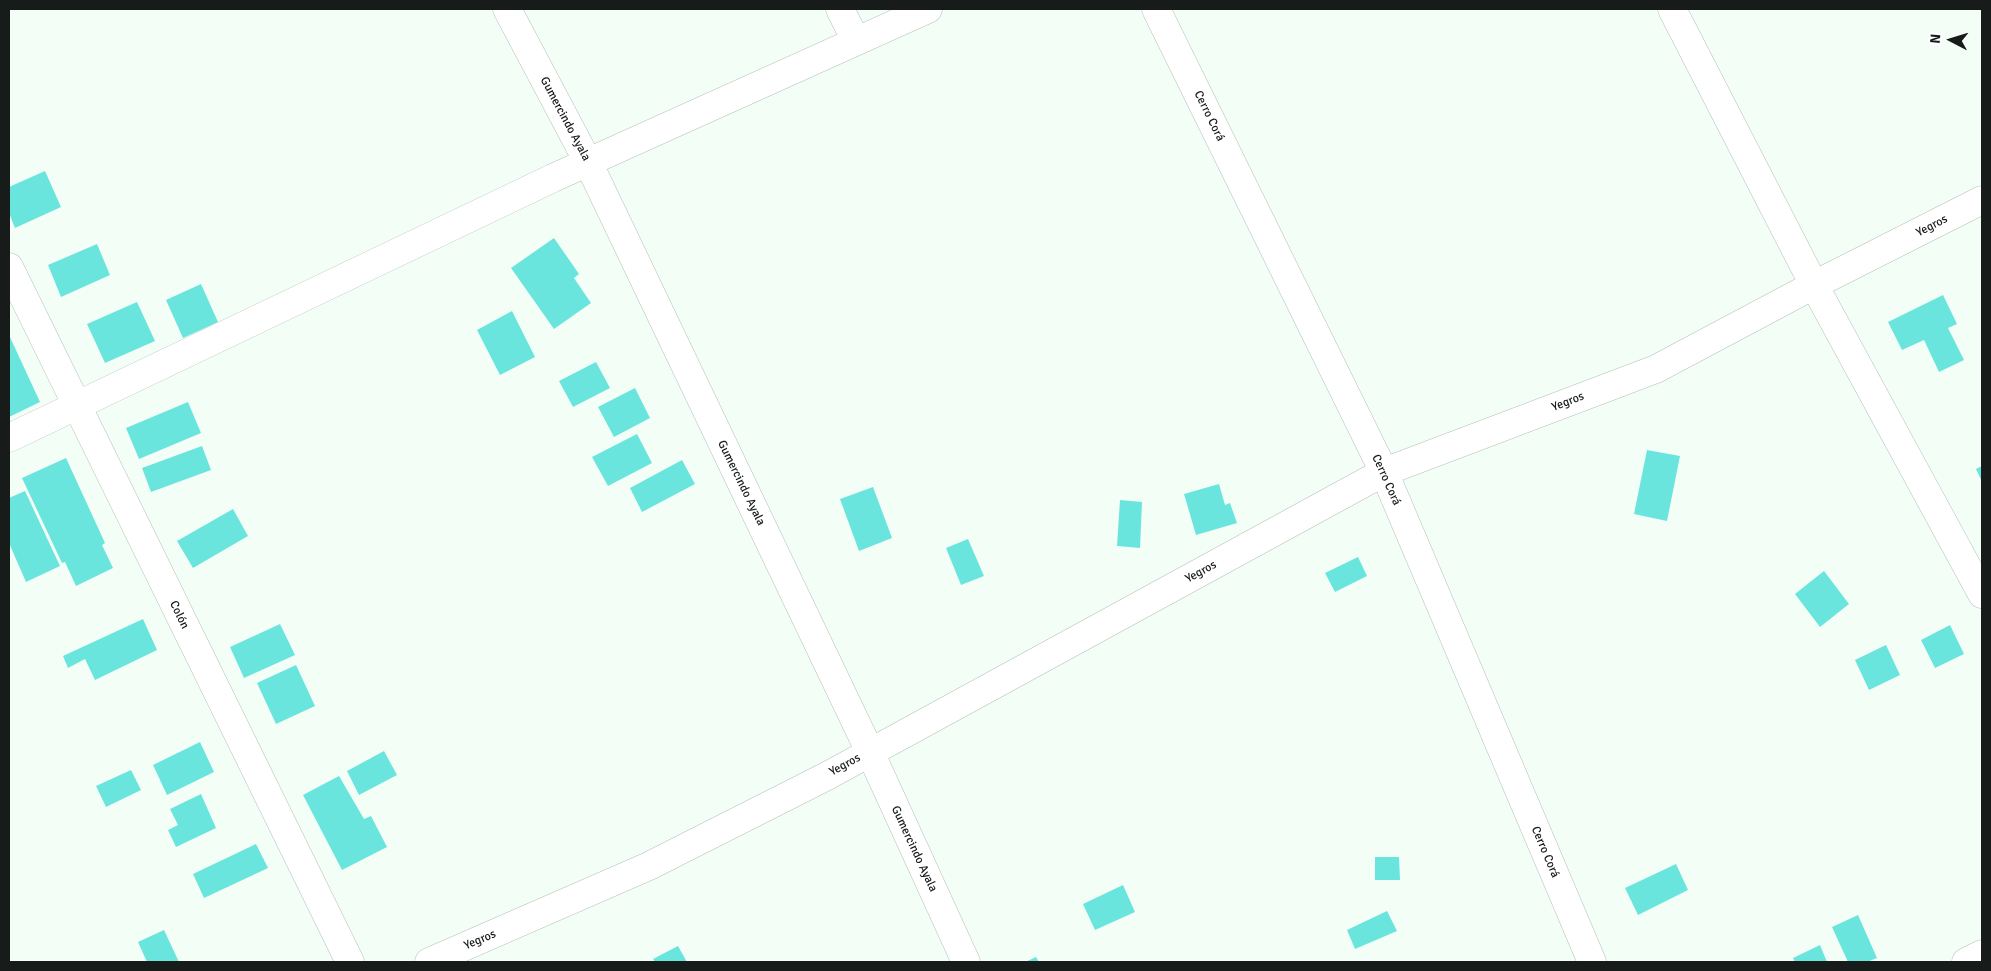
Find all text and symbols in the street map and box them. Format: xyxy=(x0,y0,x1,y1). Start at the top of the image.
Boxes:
north arrow xyxy=(1926,15,1976,65)
text: N xyxy=(1927,33,1944,44)
street label: Gumercindo Ayala xyxy=(537,74,593,164)
street label: Cerro Corá xyxy=(1191,88,1227,144)
street label: Yegros xyxy=(1914,212,1950,240)
street label: Yegros xyxy=(1550,389,1586,415)
street label: Gumercindo Ayala xyxy=(714,438,768,528)
street label: Cerro Corá xyxy=(1368,452,1404,508)
street label: Yegros xyxy=(1183,558,1219,586)
street label: Colón xyxy=(166,599,192,631)
street label: Yegros xyxy=(827,751,863,779)
street label: Gumercindo Ayala xyxy=(888,804,940,894)
street label: Cerro Corá xyxy=(1528,824,1562,880)
street label: Yegros xyxy=(462,927,498,953)

